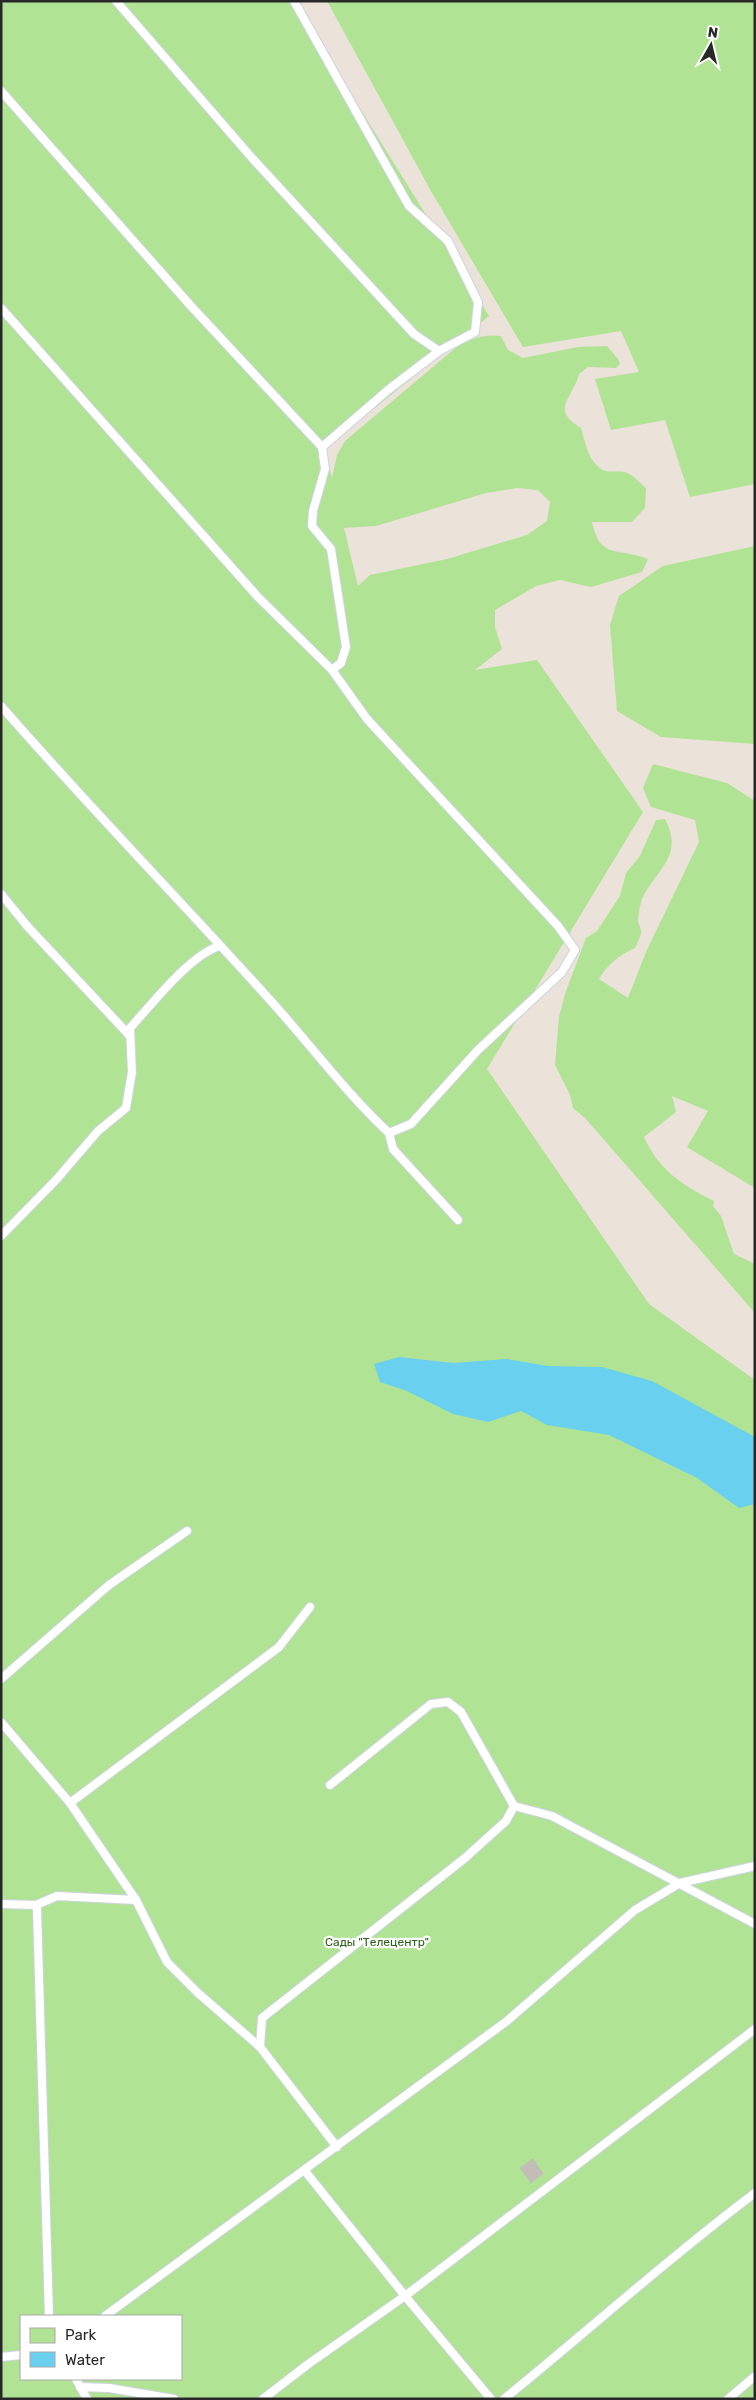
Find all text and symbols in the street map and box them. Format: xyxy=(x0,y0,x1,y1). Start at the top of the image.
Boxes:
north arrow xyxy=(686,20,736,70)
text: N xyxy=(707,24,719,42)
park label: Сады "Телецентр" xyxy=(325,1935,429,1949)
legend xyxy=(20,2315,182,2380)
text: Park xyxy=(65,2326,96,2344)
text: Water xyxy=(65,2351,105,2369)

